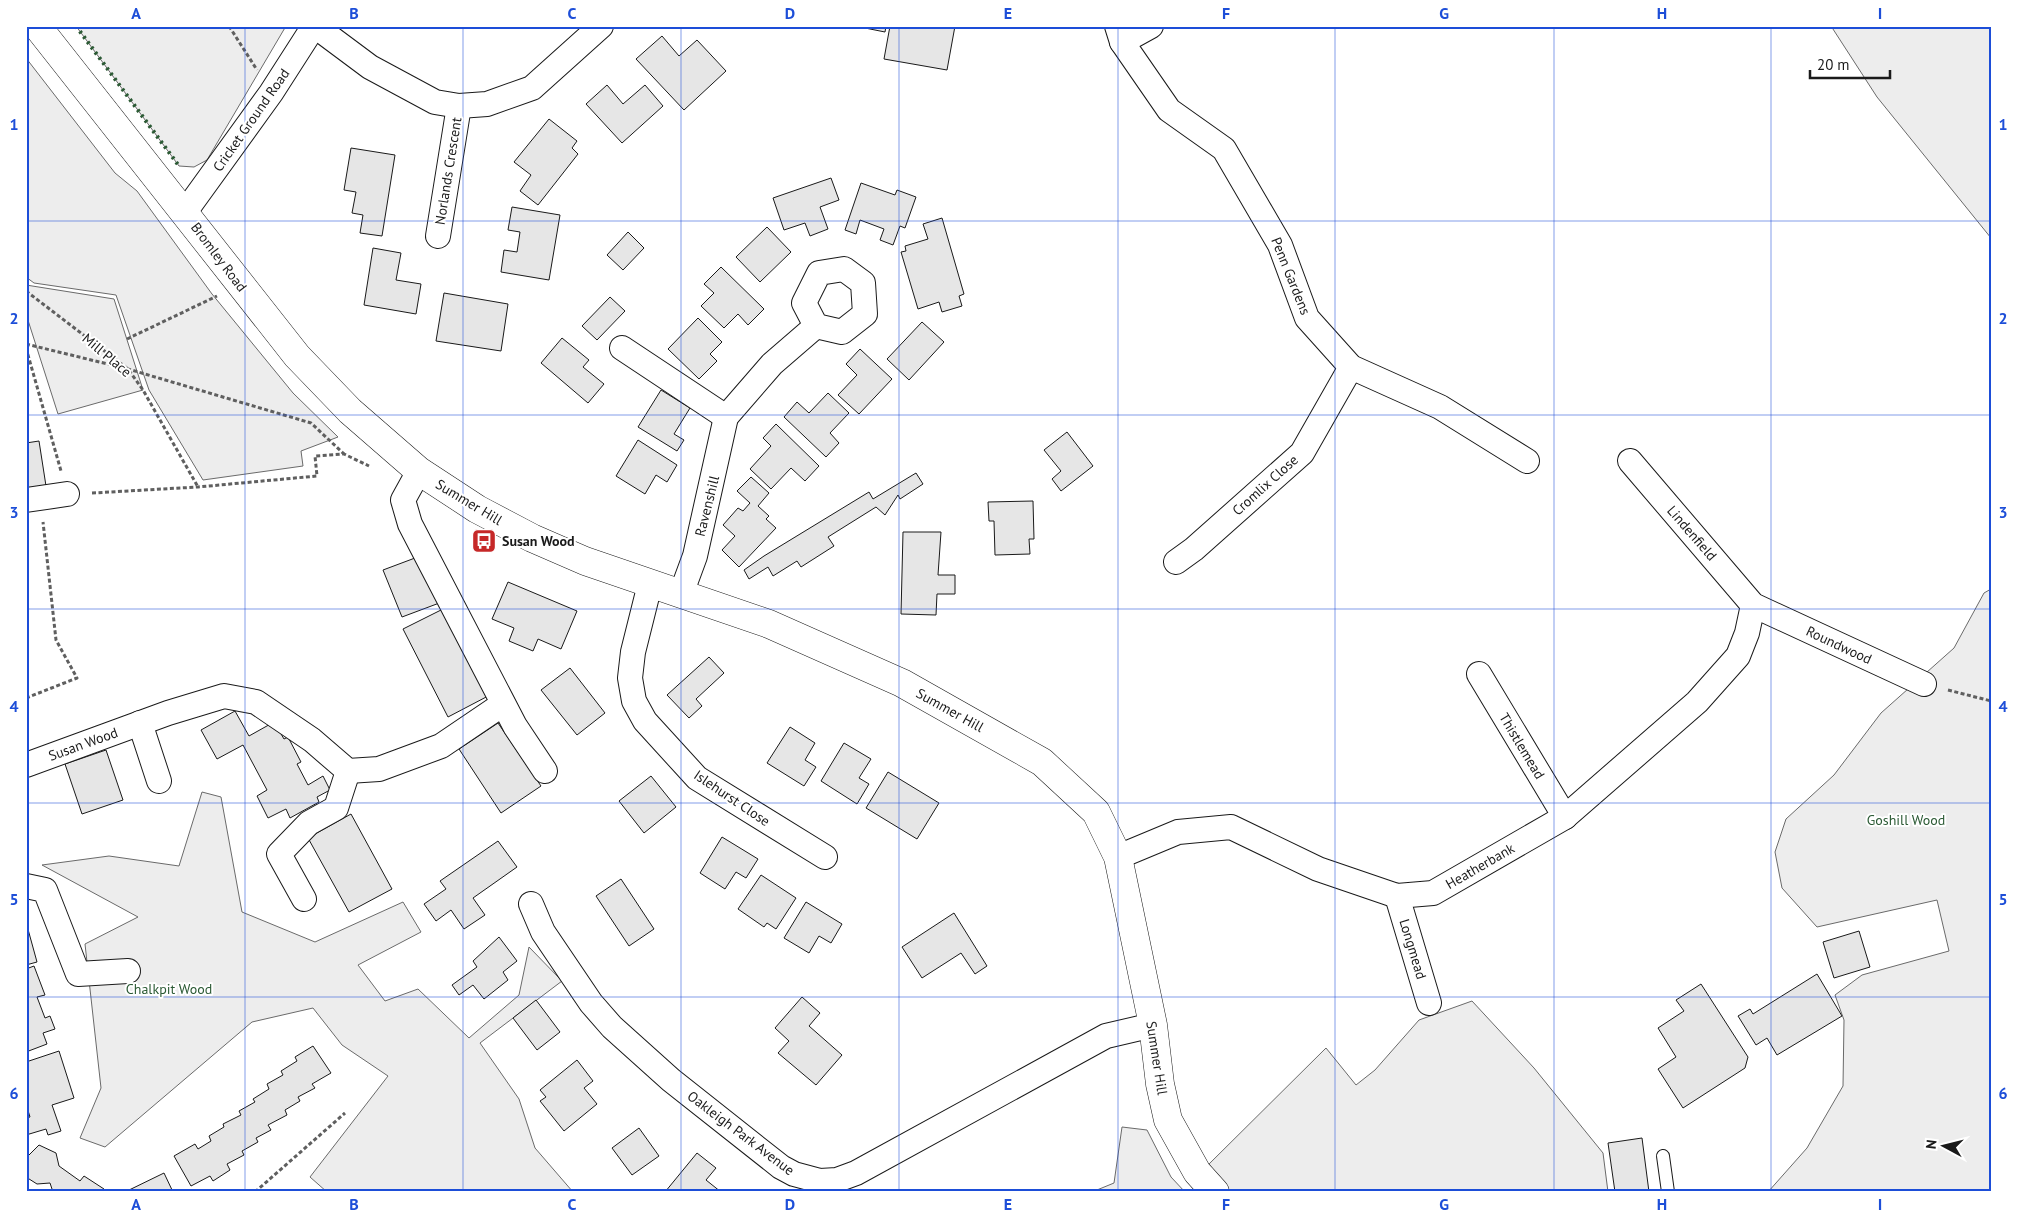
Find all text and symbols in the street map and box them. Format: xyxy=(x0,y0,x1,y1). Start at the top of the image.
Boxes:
text: A xyxy=(131,3,141,23)
text: B xyxy=(349,3,359,23)
text: C xyxy=(568,3,577,23)
text: D xyxy=(785,3,795,23)
text: E xyxy=(1004,3,1012,23)
text: F xyxy=(1222,3,1230,23)
text: G xyxy=(1439,3,1449,23)
text: H xyxy=(1657,3,1667,23)
text: I xyxy=(1878,3,1882,23)
scale bar xyxy=(1810,48,1890,80)
text: 20 m xyxy=(1817,55,1850,74)
street label: Cricket Ground Road xyxy=(209,65,293,175)
text: 1 xyxy=(9,114,19,134)
text: 1 xyxy=(1998,114,2008,134)
street label: Norlands Crescent xyxy=(431,116,465,226)
street label: Bromley Road xyxy=(187,219,251,295)
street label: Penn Gardens xyxy=(1267,235,1315,317)
text: 2 xyxy=(9,308,19,328)
text: 2 xyxy=(1998,308,2008,328)
street label: Mill Place xyxy=(79,329,135,381)
street label: Cromlix Close xyxy=(1228,451,1302,519)
street label: Ravenshill xyxy=(691,474,723,538)
street label: Summer Hill xyxy=(432,475,506,529)
text: 3 xyxy=(9,502,19,522)
street label: Lindenfield xyxy=(1663,502,1721,564)
text: 3 xyxy=(1998,502,2008,522)
bus stop icon: Susan Wood xyxy=(471,528,497,554)
place label: Susan Wood xyxy=(502,532,575,550)
street label: Roundwood xyxy=(1803,622,1875,668)
street label: Summer Hill xyxy=(913,684,987,736)
text: 4 xyxy=(9,696,19,716)
text: 4 xyxy=(1998,696,2008,716)
street label: Thistlemead xyxy=(1495,710,1549,782)
street label: Susan Wood xyxy=(46,723,120,765)
street label: Islehurst Close xyxy=(690,766,774,830)
park label: Goshill Wood xyxy=(1867,811,1945,829)
street label: Heatherbank xyxy=(1442,839,1518,893)
text: 5 xyxy=(9,889,19,909)
text: 5 xyxy=(1998,889,2008,909)
street label: Longmead xyxy=(1395,917,1431,981)
park label: Chalkpit Wood xyxy=(126,980,212,998)
street label: Summer Hill xyxy=(1142,1020,1172,1096)
text: 6 xyxy=(9,1083,19,1103)
text: 6 xyxy=(1998,1083,2008,1103)
street label: Oakleigh Park Avenue xyxy=(684,1087,798,1179)
north arrow xyxy=(1920,1120,1970,1170)
text: N xyxy=(1922,1139,1941,1150)
text: A xyxy=(131,1194,141,1214)
text: B xyxy=(349,1194,359,1214)
text: C xyxy=(568,1194,577,1214)
text: D xyxy=(785,1194,795,1214)
text: E xyxy=(1004,1194,1012,1214)
text: F xyxy=(1222,1194,1230,1214)
text: G xyxy=(1439,1194,1449,1214)
text: H xyxy=(1657,1194,1667,1214)
text: I xyxy=(1878,1194,1882,1214)

